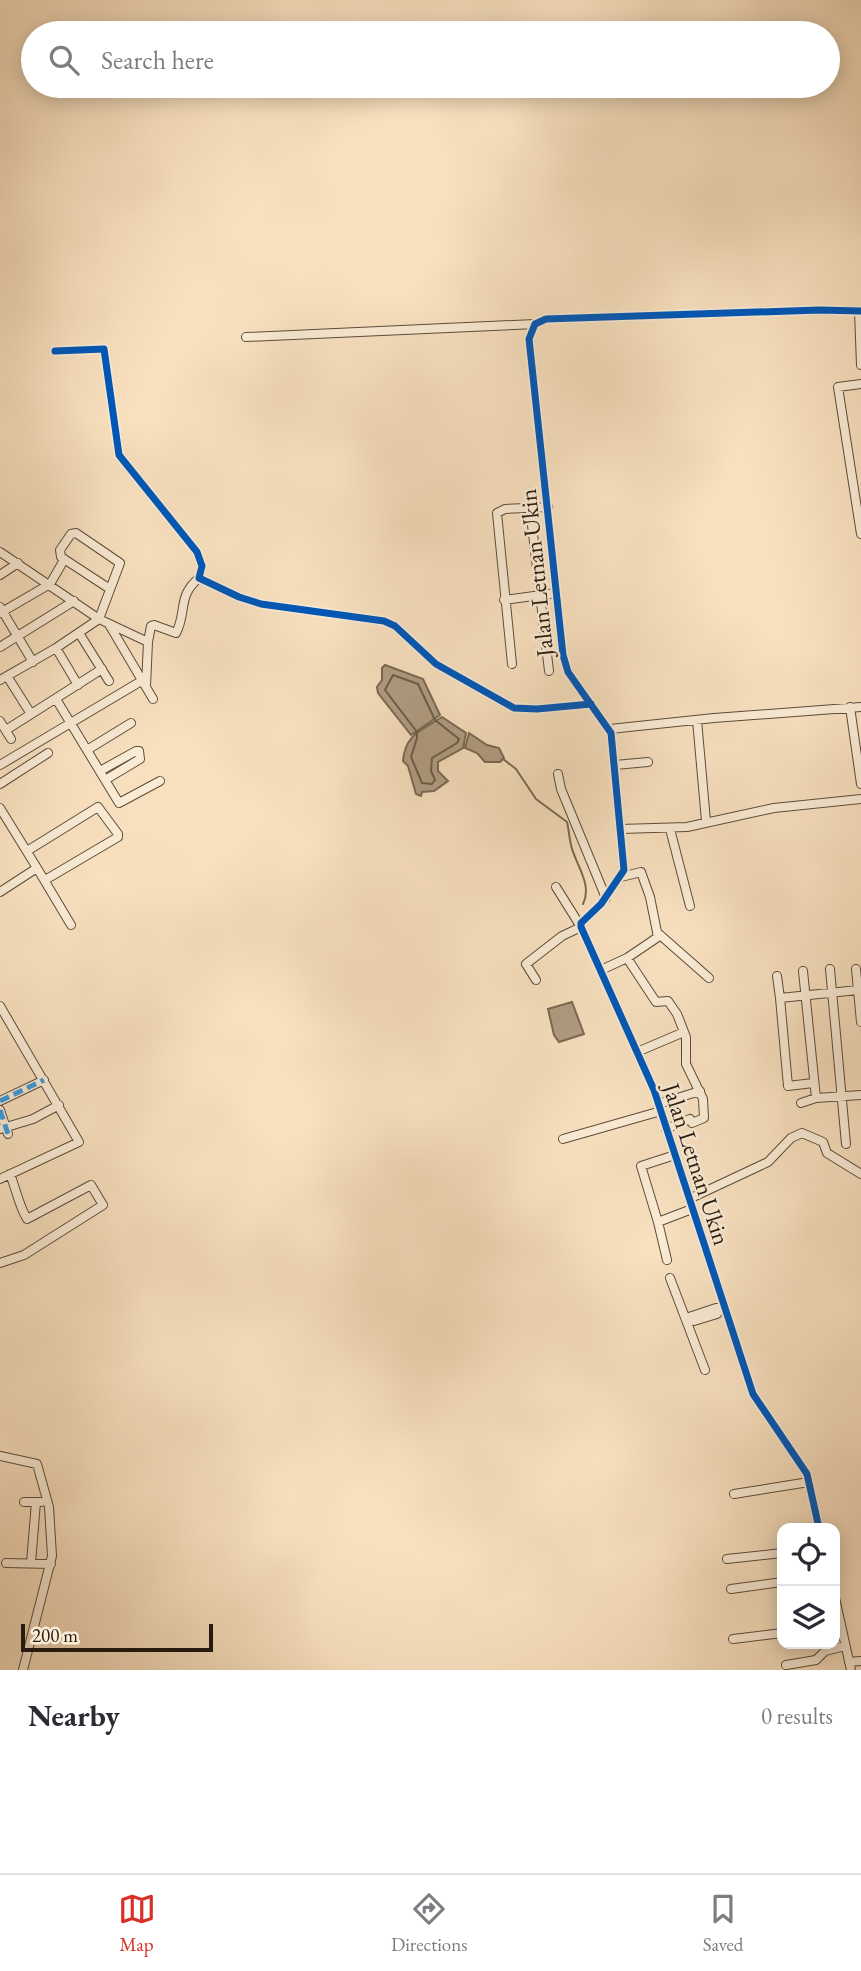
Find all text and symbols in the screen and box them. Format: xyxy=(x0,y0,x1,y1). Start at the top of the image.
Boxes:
search box xyxy=(21,21,840,98)
icon: search xyxy=(45,41,83,79)
text: Search here xyxy=(101,43,214,77)
street label: Jalan Letnan Ukin xyxy=(512,487,560,660)
street label: Jalan Letnan Ukin xyxy=(656,1077,738,1249)
map controls xyxy=(777,1523,840,1649)
button: locate xyxy=(777,1523,840,1586)
button: layers xyxy=(777,1586,840,1649)
scale bar xyxy=(21,1621,214,1653)
text: 200 m xyxy=(32,1623,78,1648)
text: Nearby xyxy=(28,1696,120,1735)
text: 0 results xyxy=(761,1701,833,1731)
tab: Map xyxy=(118,1890,156,1957)
tab: Directions xyxy=(391,1890,467,1957)
tab: Saved xyxy=(703,1890,743,1957)

